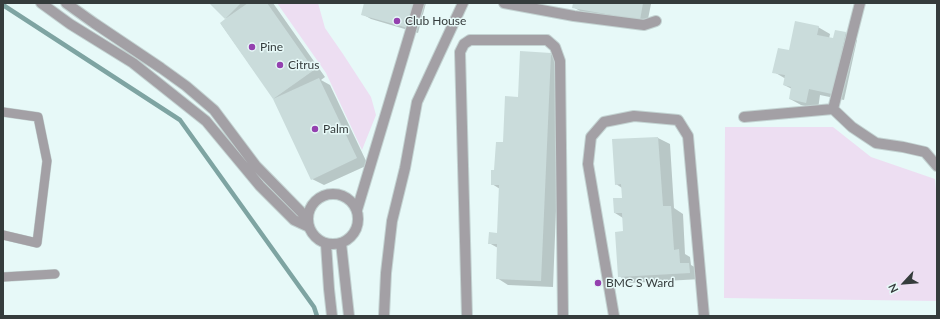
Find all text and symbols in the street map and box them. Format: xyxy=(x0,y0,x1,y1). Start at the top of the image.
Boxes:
place label: Club House xyxy=(405,14,466,28)
marker: Club House xyxy=(392,16,402,26)
place label: Pine xyxy=(260,40,283,54)
marker: Pine xyxy=(247,42,257,52)
place label: Citrus xyxy=(288,58,319,72)
marker: Citrus xyxy=(275,60,285,70)
place label: Palm xyxy=(323,122,349,136)
marker: Palm xyxy=(310,124,320,134)
north arrow xyxy=(884,263,924,303)
place label: BMC S Ward xyxy=(606,276,674,290)
marker: BMC S Ward xyxy=(593,278,603,288)
text: N xyxy=(885,282,900,295)

